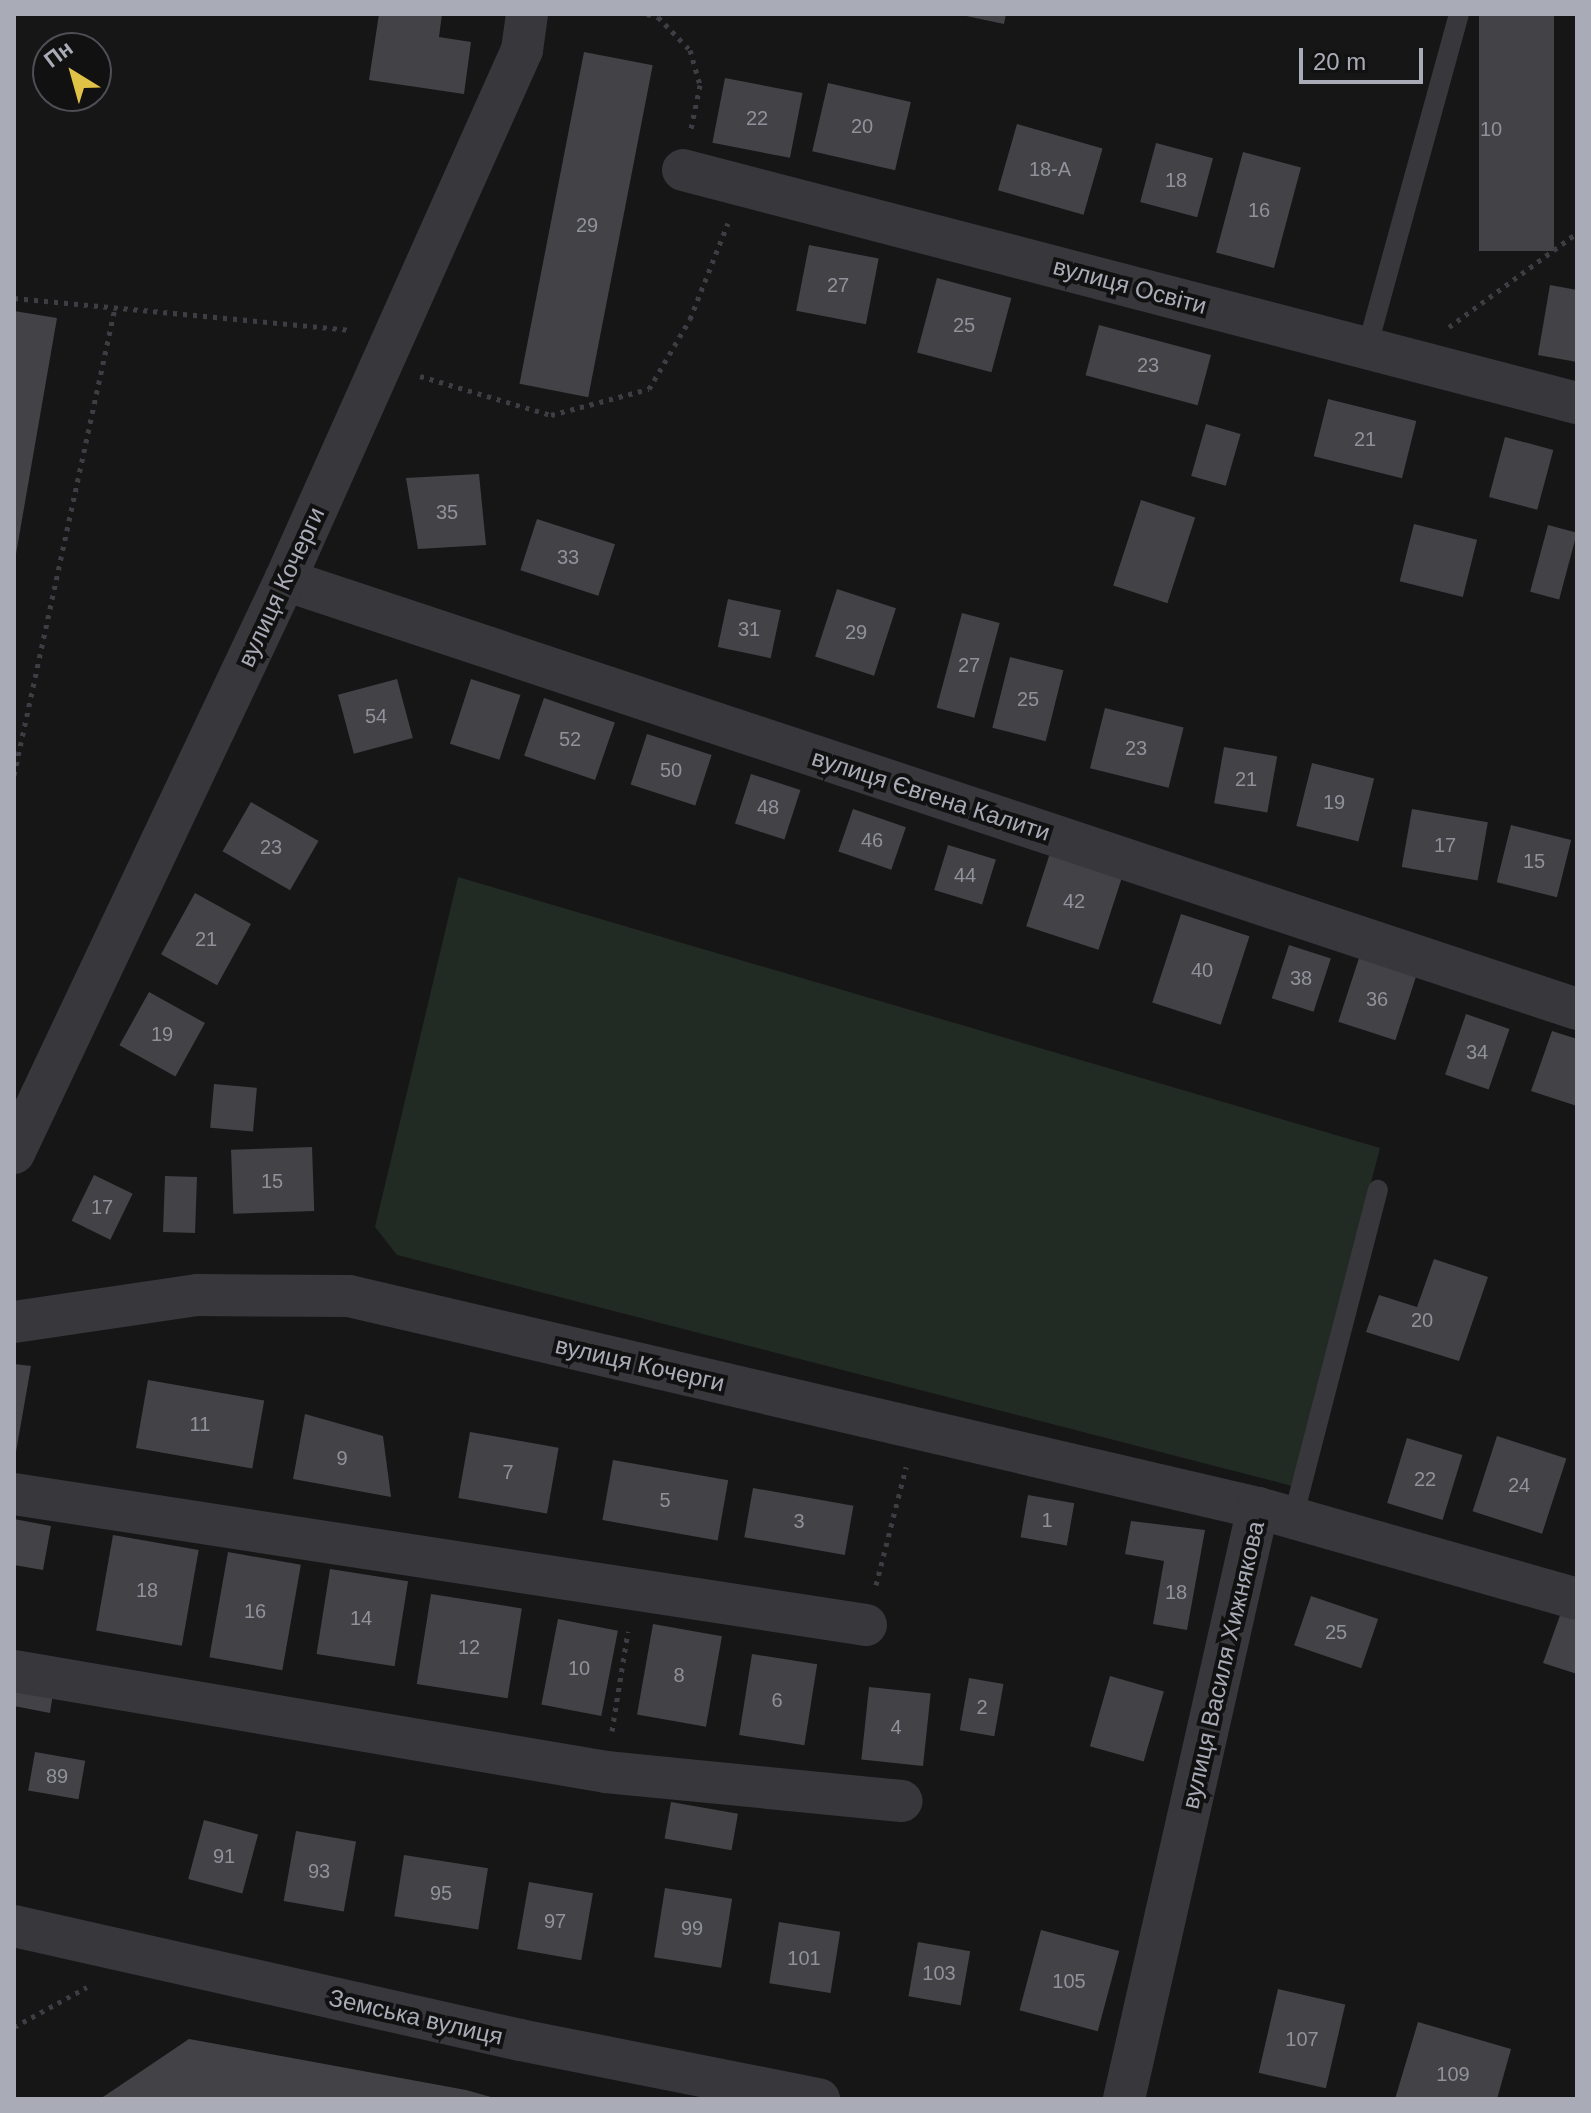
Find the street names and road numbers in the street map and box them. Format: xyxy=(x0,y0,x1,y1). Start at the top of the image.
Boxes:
street label: вулиця Освіти xyxy=(1050,252,1210,320)
street label: вулиця Кочерги xyxy=(231,503,331,671)
street label: вулиця Євгена Калити xyxy=(808,743,1054,847)
street label: вулиця Кочерги xyxy=(553,1331,727,1397)
street label: вулиця Василя Хижнякова xyxy=(1176,1518,1270,1812)
street label: Земська вулиця xyxy=(326,1983,506,2051)

